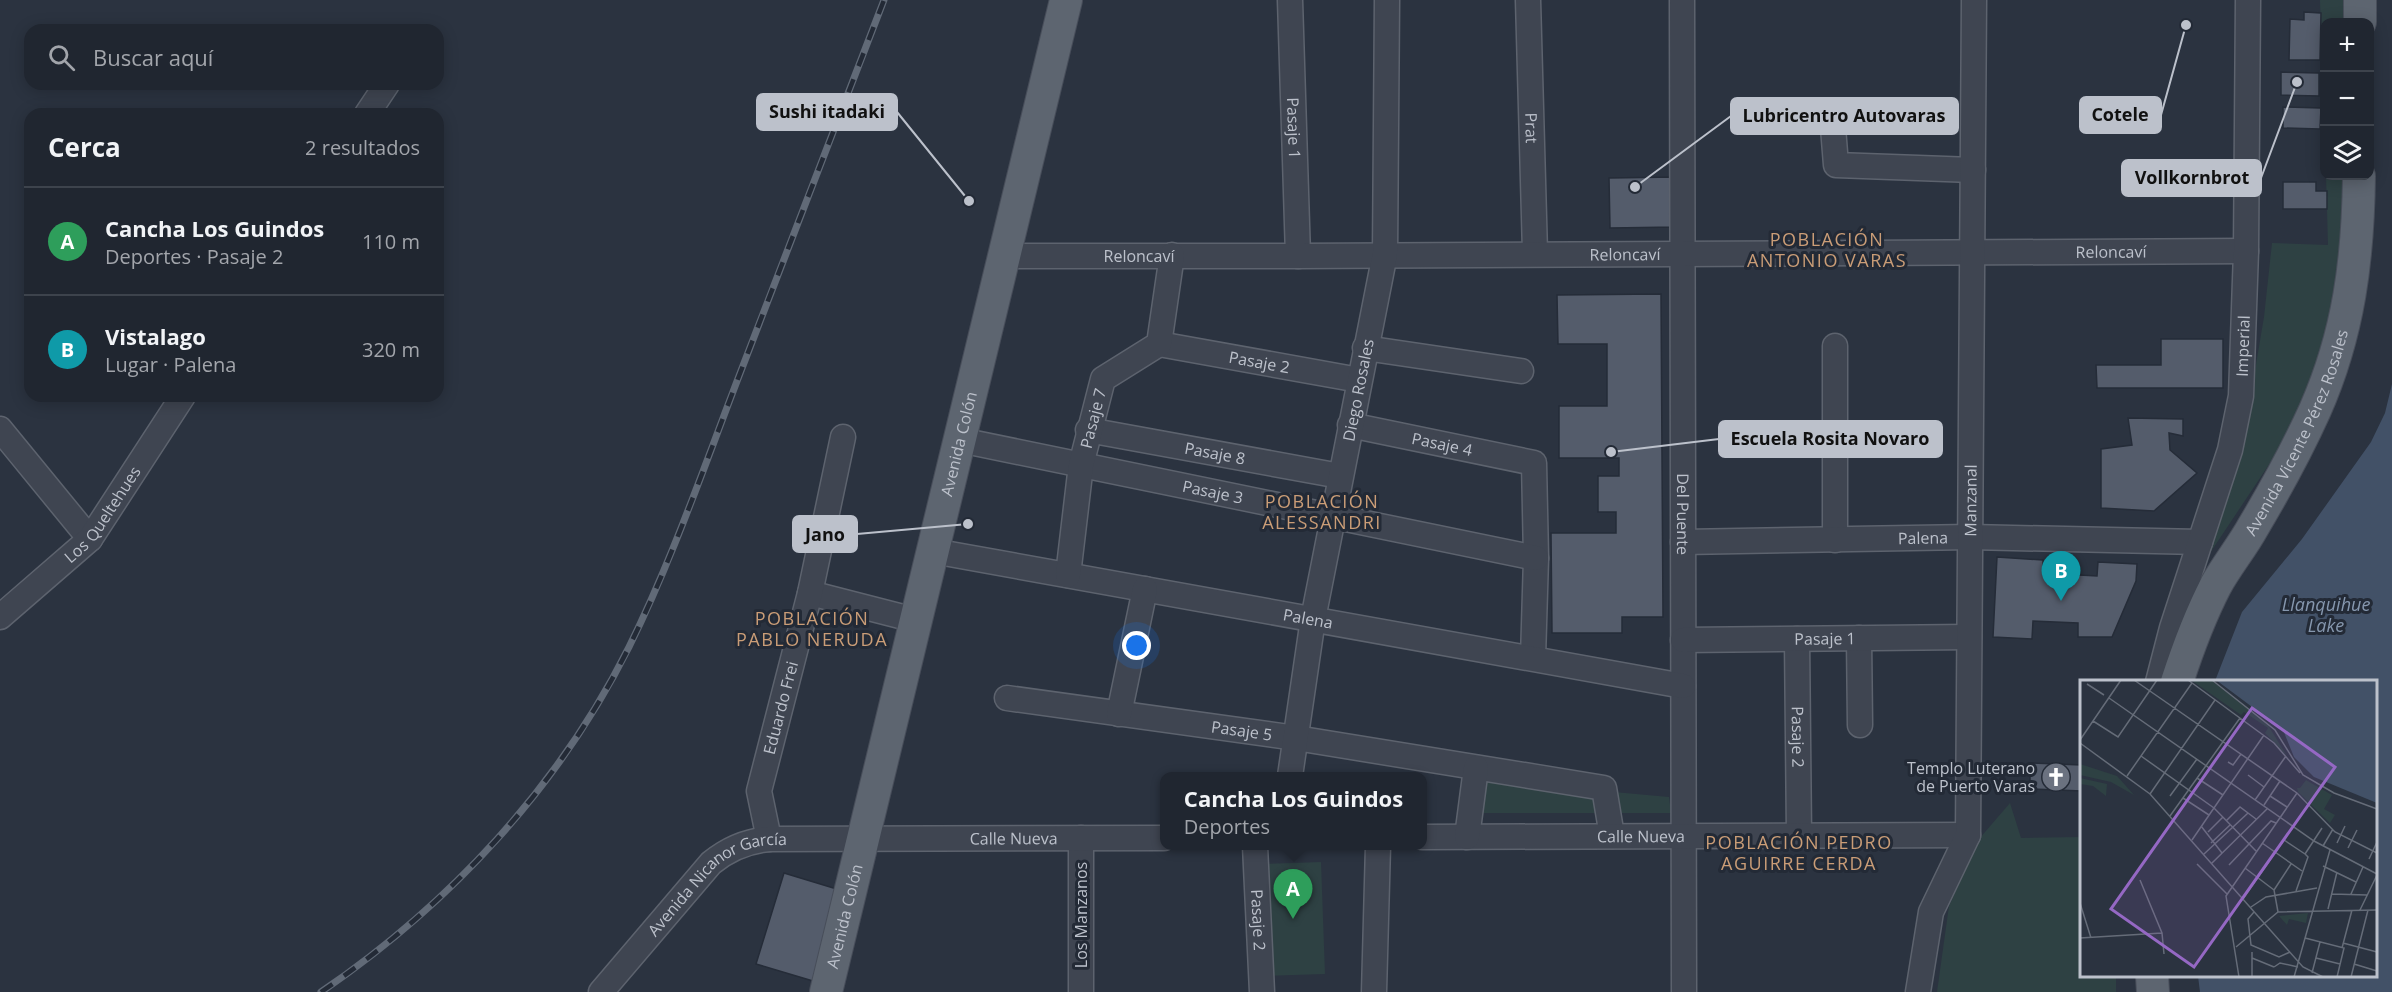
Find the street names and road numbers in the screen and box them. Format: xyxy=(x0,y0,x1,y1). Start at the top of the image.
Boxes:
street label: Pasaje 1 xyxy=(1282,97,1306,159)
street label: Prat xyxy=(1520,112,1543,144)
street label: Reloncaví xyxy=(2075,241,2147,263)
street label: Reloncaví xyxy=(1589,243,1661,265)
street label: Reloncaví xyxy=(1104,245,1175,267)
street label: Imperial xyxy=(2231,315,2255,377)
street label: Avenida Vicente Pérez Rosales xyxy=(2239,327,2353,539)
street label: Diego Rosales xyxy=(1337,337,1379,443)
street label: Pasaje 2 xyxy=(1227,346,1292,378)
street label: Pasaje 7 xyxy=(1075,386,1111,451)
street label: Avenida Colón xyxy=(935,389,982,498)
street label: Pasaje 4 xyxy=(1410,427,1474,461)
street label: Pasaje 8 xyxy=(1183,437,1247,469)
street label: Los Queltehues xyxy=(59,462,146,568)
street label: Manzanal xyxy=(1959,464,1982,537)
street label: Del Puente xyxy=(1672,473,1694,555)
street label: Pasaje 3 xyxy=(1180,475,1245,509)
street label: Palena xyxy=(1898,526,1948,549)
street label: Palena xyxy=(1281,603,1335,634)
street label: Pasaje 1 xyxy=(1794,627,1856,650)
street label: Eduardo Frei xyxy=(758,659,803,757)
street label: Pasaje 2 xyxy=(1787,706,1809,768)
street label: Pasaje 5 xyxy=(1210,715,1274,746)
street label: Calle Nueva xyxy=(1597,825,1685,847)
street label: Calle Nueva xyxy=(970,827,1058,849)
street label: Avenida Nicanor García xyxy=(642,828,787,941)
street label: Avenida Colón xyxy=(821,862,868,971)
street label: Los Manzanos xyxy=(1070,862,1092,968)
street label: Pasaje 2 xyxy=(1246,889,1271,951)

